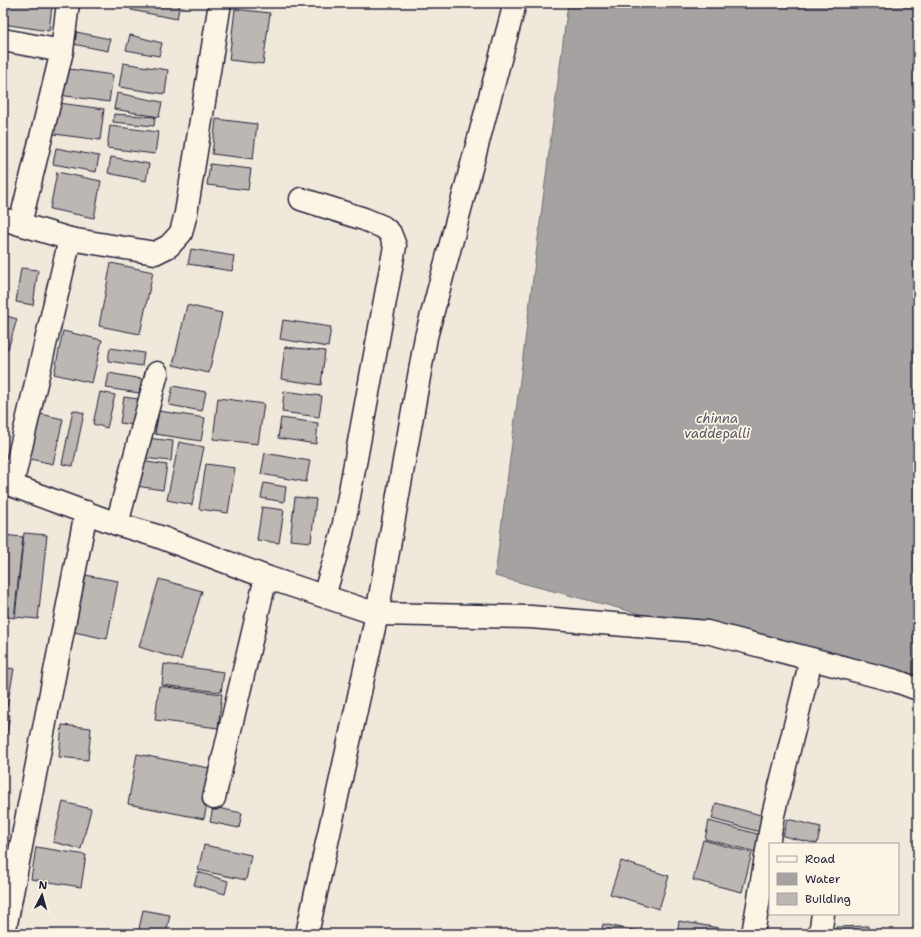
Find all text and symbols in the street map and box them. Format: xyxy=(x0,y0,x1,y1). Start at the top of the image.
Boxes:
water label: chinna vaddepalli xyxy=(684,410,750,442)
legend xyxy=(769,843,899,915)
text: Road xyxy=(805,851,836,867)
text: Water xyxy=(805,871,841,887)
north arrow xyxy=(22,875,62,915)
text: N xyxy=(38,878,48,893)
text: Building xyxy=(805,891,851,907)

